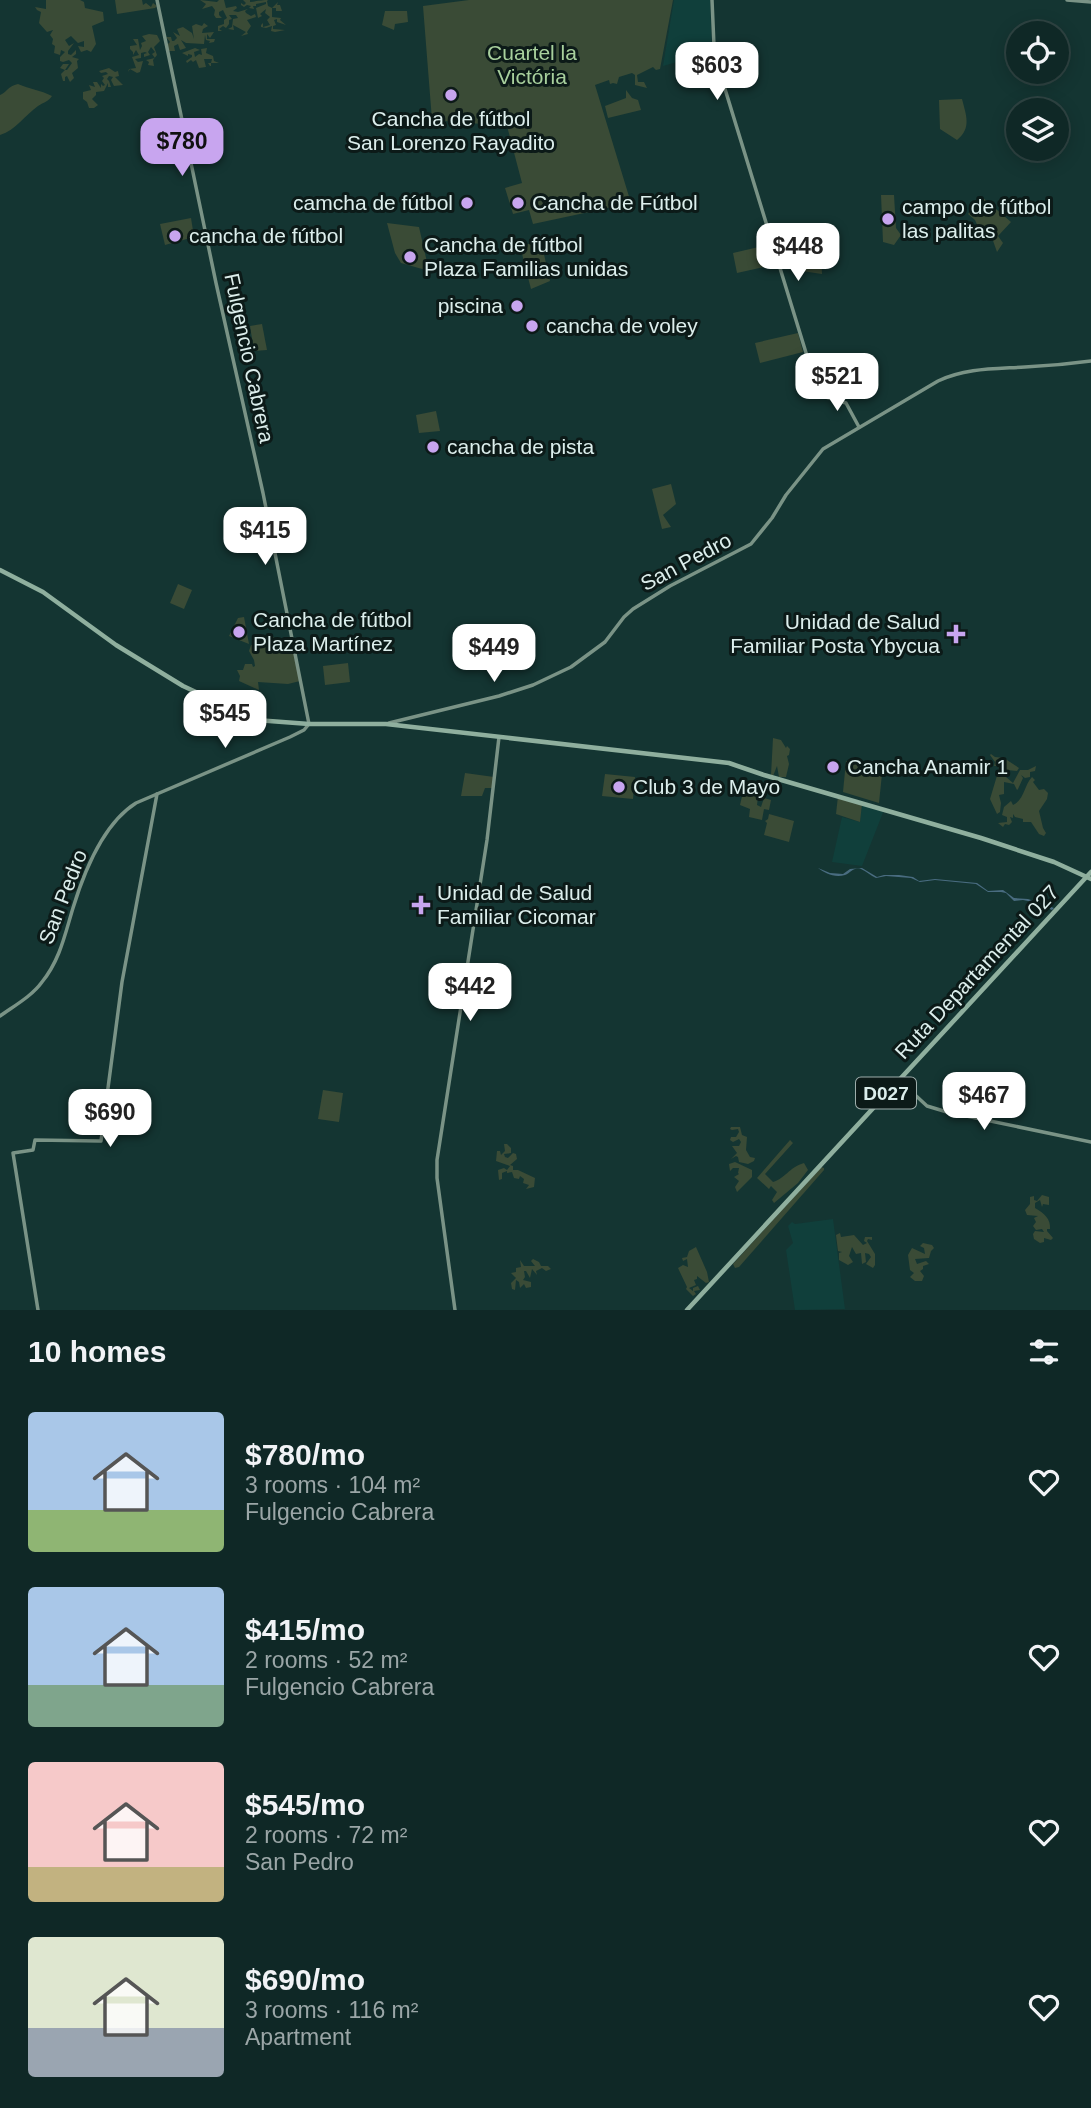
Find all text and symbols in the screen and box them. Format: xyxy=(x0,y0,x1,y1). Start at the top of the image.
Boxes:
map controls xyxy=(1006,21,1069,161)
button: locate xyxy=(1006,21,1069,84)
park label: Cuartel la Victória xyxy=(487,41,577,88)
pin: $603 xyxy=(676,42,758,102)
text: $603 xyxy=(691,52,743,78)
marker: Cancha de fútbol San Lorenzo Rayadito xyxy=(443,87,459,103)
button: layers xyxy=(1006,98,1069,161)
place label: Cancha de fútbol San Lorenzo Rayadito xyxy=(347,107,555,154)
pin: $780 xyxy=(141,118,223,178)
text: $780 xyxy=(156,128,208,154)
place label: camcha de fútbol xyxy=(293,191,453,214)
place label: Cancha de Fútbol xyxy=(532,191,698,214)
marker: camcha de fútbol xyxy=(459,195,475,211)
marker: Cancha de Fútbol xyxy=(510,195,526,211)
place label: campo de fútbol las palitas xyxy=(902,195,1051,242)
marker: campo de fútbol las palitas xyxy=(880,211,896,227)
place label: cancha de fútbol xyxy=(189,224,343,247)
pin: $448 xyxy=(757,224,839,283)
marker: cancha de fútbol xyxy=(167,228,183,244)
place label: Cancha de fútbol Plaza Familias unidas xyxy=(424,233,628,280)
text: $448 xyxy=(772,233,824,259)
marker: Cancha de fútbol Plaza Familias unidas xyxy=(402,249,418,265)
street label: Fulgencio Cabrera xyxy=(220,271,279,445)
place label: piscina xyxy=(438,294,503,317)
marker: piscina xyxy=(509,298,525,314)
place label: cancha de voley xyxy=(546,314,698,337)
marker: cancha de voley xyxy=(524,318,540,334)
pin: $521 xyxy=(796,354,878,413)
text: $521 xyxy=(811,363,863,389)
place label: cancha de pista xyxy=(447,435,594,458)
marker: cancha de pista xyxy=(425,439,441,455)
pin: $415 xyxy=(224,508,306,567)
text: $415 xyxy=(239,517,291,543)
street label: San Pedro xyxy=(637,528,735,595)
place label: Cancha de fútbol Plaza Martínez xyxy=(253,608,412,655)
place label: Unidad de Salud Familiar Posta Ybycua xyxy=(730,610,940,657)
marker: Cancha de fútbol Plaza Martínez xyxy=(231,624,247,640)
pin: $449 xyxy=(453,624,535,684)
marker: Unidad de Salud Familiar Posta Ybycua xyxy=(946,624,966,644)
text: $449 xyxy=(468,634,520,660)
pin: $545 xyxy=(184,690,266,750)
text: $545 xyxy=(199,700,251,726)
place label: Cancha Anamir 1 xyxy=(847,755,1008,778)
marker: Cancha Anamir 1 xyxy=(825,759,841,775)
place label: Club 3 de Mayo xyxy=(633,775,780,798)
marker: Club 3 de Mayo xyxy=(611,779,627,795)
street label: San Pedro xyxy=(34,846,91,947)
street label: Ruta Departamental 027 xyxy=(890,880,1063,1063)
place label: Unidad de Salud Familiar Cicomar xyxy=(437,881,596,928)
marker: Unidad de Salud Familiar Cicomar xyxy=(411,895,431,915)
pin: $442 xyxy=(429,964,511,1023)
text: $442 xyxy=(444,973,496,999)
pin: $467 xyxy=(943,1072,1025,1132)
road number: D027 xyxy=(856,1078,916,1108)
text: $467 xyxy=(958,1082,1010,1108)
pin: $690 xyxy=(69,1090,151,1149)
text: $690 xyxy=(84,1099,136,1125)
icon: filters xyxy=(1025,1333,1063,1371)
text: 10 homes xyxy=(28,1335,166,1368)
text: $780/mo xyxy=(245,1438,365,1471)
icon: home xyxy=(84,1440,168,1524)
icon: heart xyxy=(1025,1463,1063,1501)
text: 3 rooms · 104 m² xyxy=(245,1472,420,1498)
text: Fulgencio Cabrera xyxy=(245,1499,434,1525)
text: $415/mo xyxy=(245,1613,365,1646)
icon: home xyxy=(84,1615,168,1699)
icon: heart xyxy=(1025,1638,1063,1676)
text: 2 rooms · 52 m² xyxy=(245,1647,407,1673)
text: Fulgencio Cabrera xyxy=(245,1674,434,1700)
text: $545/mo xyxy=(245,1788,365,1821)
icon: home xyxy=(84,1790,168,1874)
icon: heart xyxy=(1025,1813,1063,1851)
text: 2 rooms · 72 m² xyxy=(245,1822,407,1848)
text: San Pedro xyxy=(245,1849,354,1875)
text: $690/mo xyxy=(245,1963,365,1996)
icon: home xyxy=(84,1965,168,2049)
icon: heart xyxy=(1025,1988,1063,2026)
text: 3 rooms · 116 m² xyxy=(245,1997,418,2023)
text: Apartment xyxy=(245,2024,351,2050)

